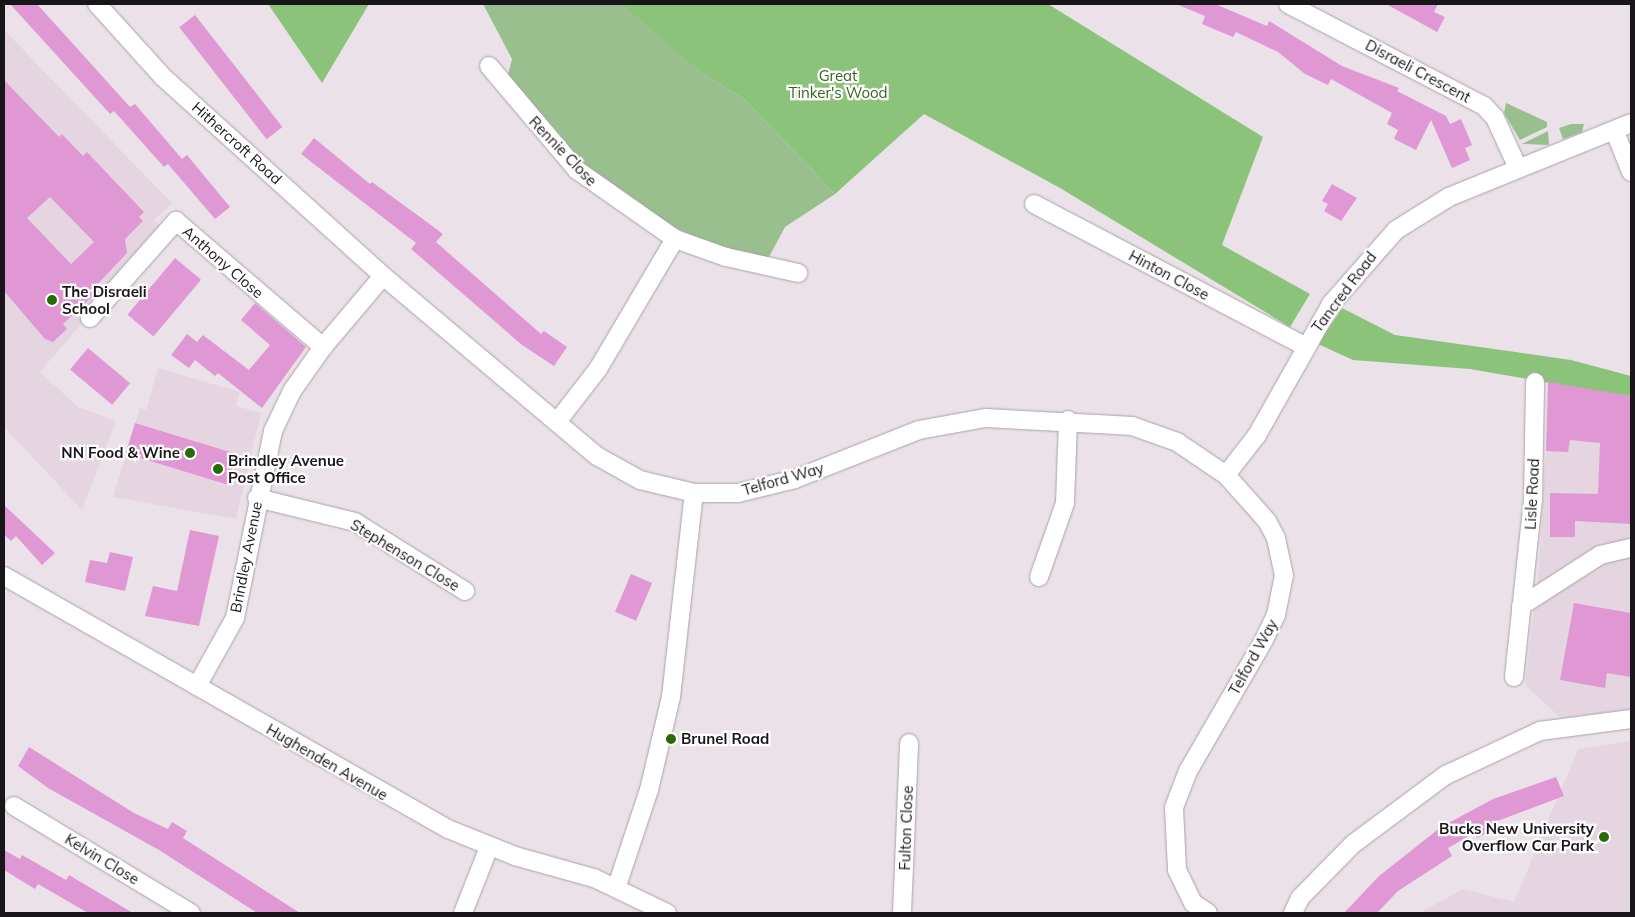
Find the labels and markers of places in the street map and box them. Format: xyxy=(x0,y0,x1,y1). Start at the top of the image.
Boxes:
place label: The Disraeli School xyxy=(62,282,147,317)
marker: The Disraeli School xyxy=(46,294,58,306)
place label: NN Food & Wine xyxy=(61,444,180,462)
marker: NN Food & Wine xyxy=(184,447,196,459)
place label: Brindley Avenue Post Office xyxy=(228,451,344,486)
marker: Brindley Avenue Post Office xyxy=(212,463,224,475)
place label: Brunel Road xyxy=(681,730,769,748)
marker: Brunel Road xyxy=(665,733,677,745)
place label: Bucks New University Overflow Car Park xyxy=(1439,819,1594,854)
marker: Bucks New University Overflow Car Park xyxy=(1598,831,1610,843)

